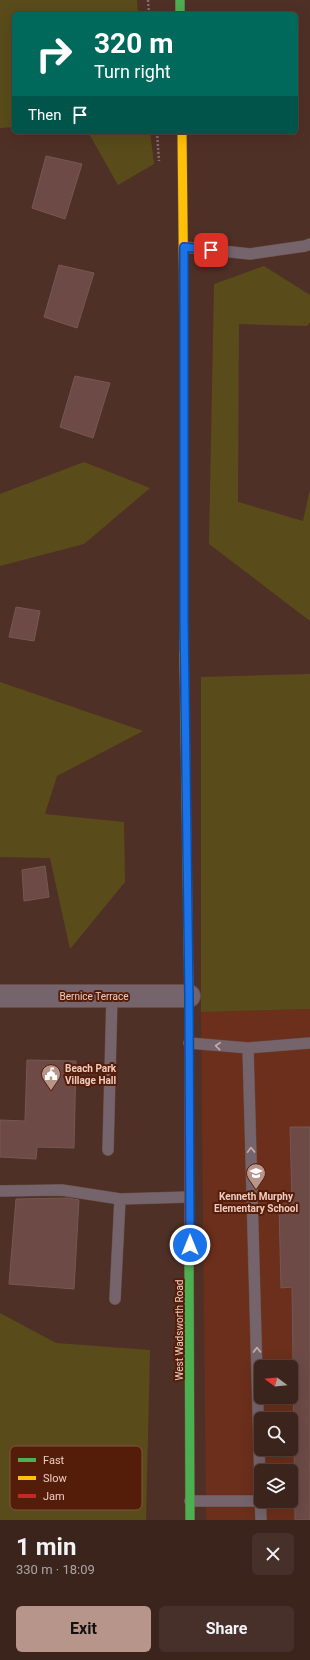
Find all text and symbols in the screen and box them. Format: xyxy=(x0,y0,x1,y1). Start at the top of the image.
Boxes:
text: 320 m xyxy=(94,27,173,60)
icon: right xyxy=(28,28,80,80)
text: Turn right xyxy=(94,61,171,82)
icon: arrive xyxy=(69,104,91,126)
text: Then xyxy=(28,106,61,124)
pin xyxy=(194,233,228,267)
icon: arrive xyxy=(200,239,222,261)
street label: Bernice Terrace xyxy=(59,991,129,1002)
one-way arrow xyxy=(215,1041,221,1050)
public building icon: Beach Park Village Hall xyxy=(40,1063,62,1091)
place label: Beach Park Village Hall xyxy=(65,1063,117,1086)
one-way arrow xyxy=(247,1147,255,1153)
school or university icon: Kenneth Murphy Elementary School xyxy=(245,1162,267,1190)
place label: Kenneth Murphy Elementary School xyxy=(214,1191,298,1214)
position arrow xyxy=(169,1224,211,1266)
street label: West Wadsworth Road xyxy=(174,1280,185,1380)
one-way arrow xyxy=(253,1347,261,1353)
north arrow xyxy=(254,1360,298,1404)
map controls xyxy=(254,1360,298,1508)
button: search xyxy=(254,1412,298,1456)
legend xyxy=(10,1446,142,1510)
text: Fast xyxy=(43,1454,65,1467)
button: layers xyxy=(254,1464,298,1508)
text: Slow xyxy=(43,1472,67,1485)
text: Jam xyxy=(43,1490,65,1503)
text: 1 min xyxy=(16,1533,76,1561)
button: close xyxy=(252,1533,294,1575)
text: 330 m · 18:09 xyxy=(16,1562,95,1577)
button: Exit xyxy=(16,1606,151,1652)
button: Share xyxy=(159,1606,294,1652)

